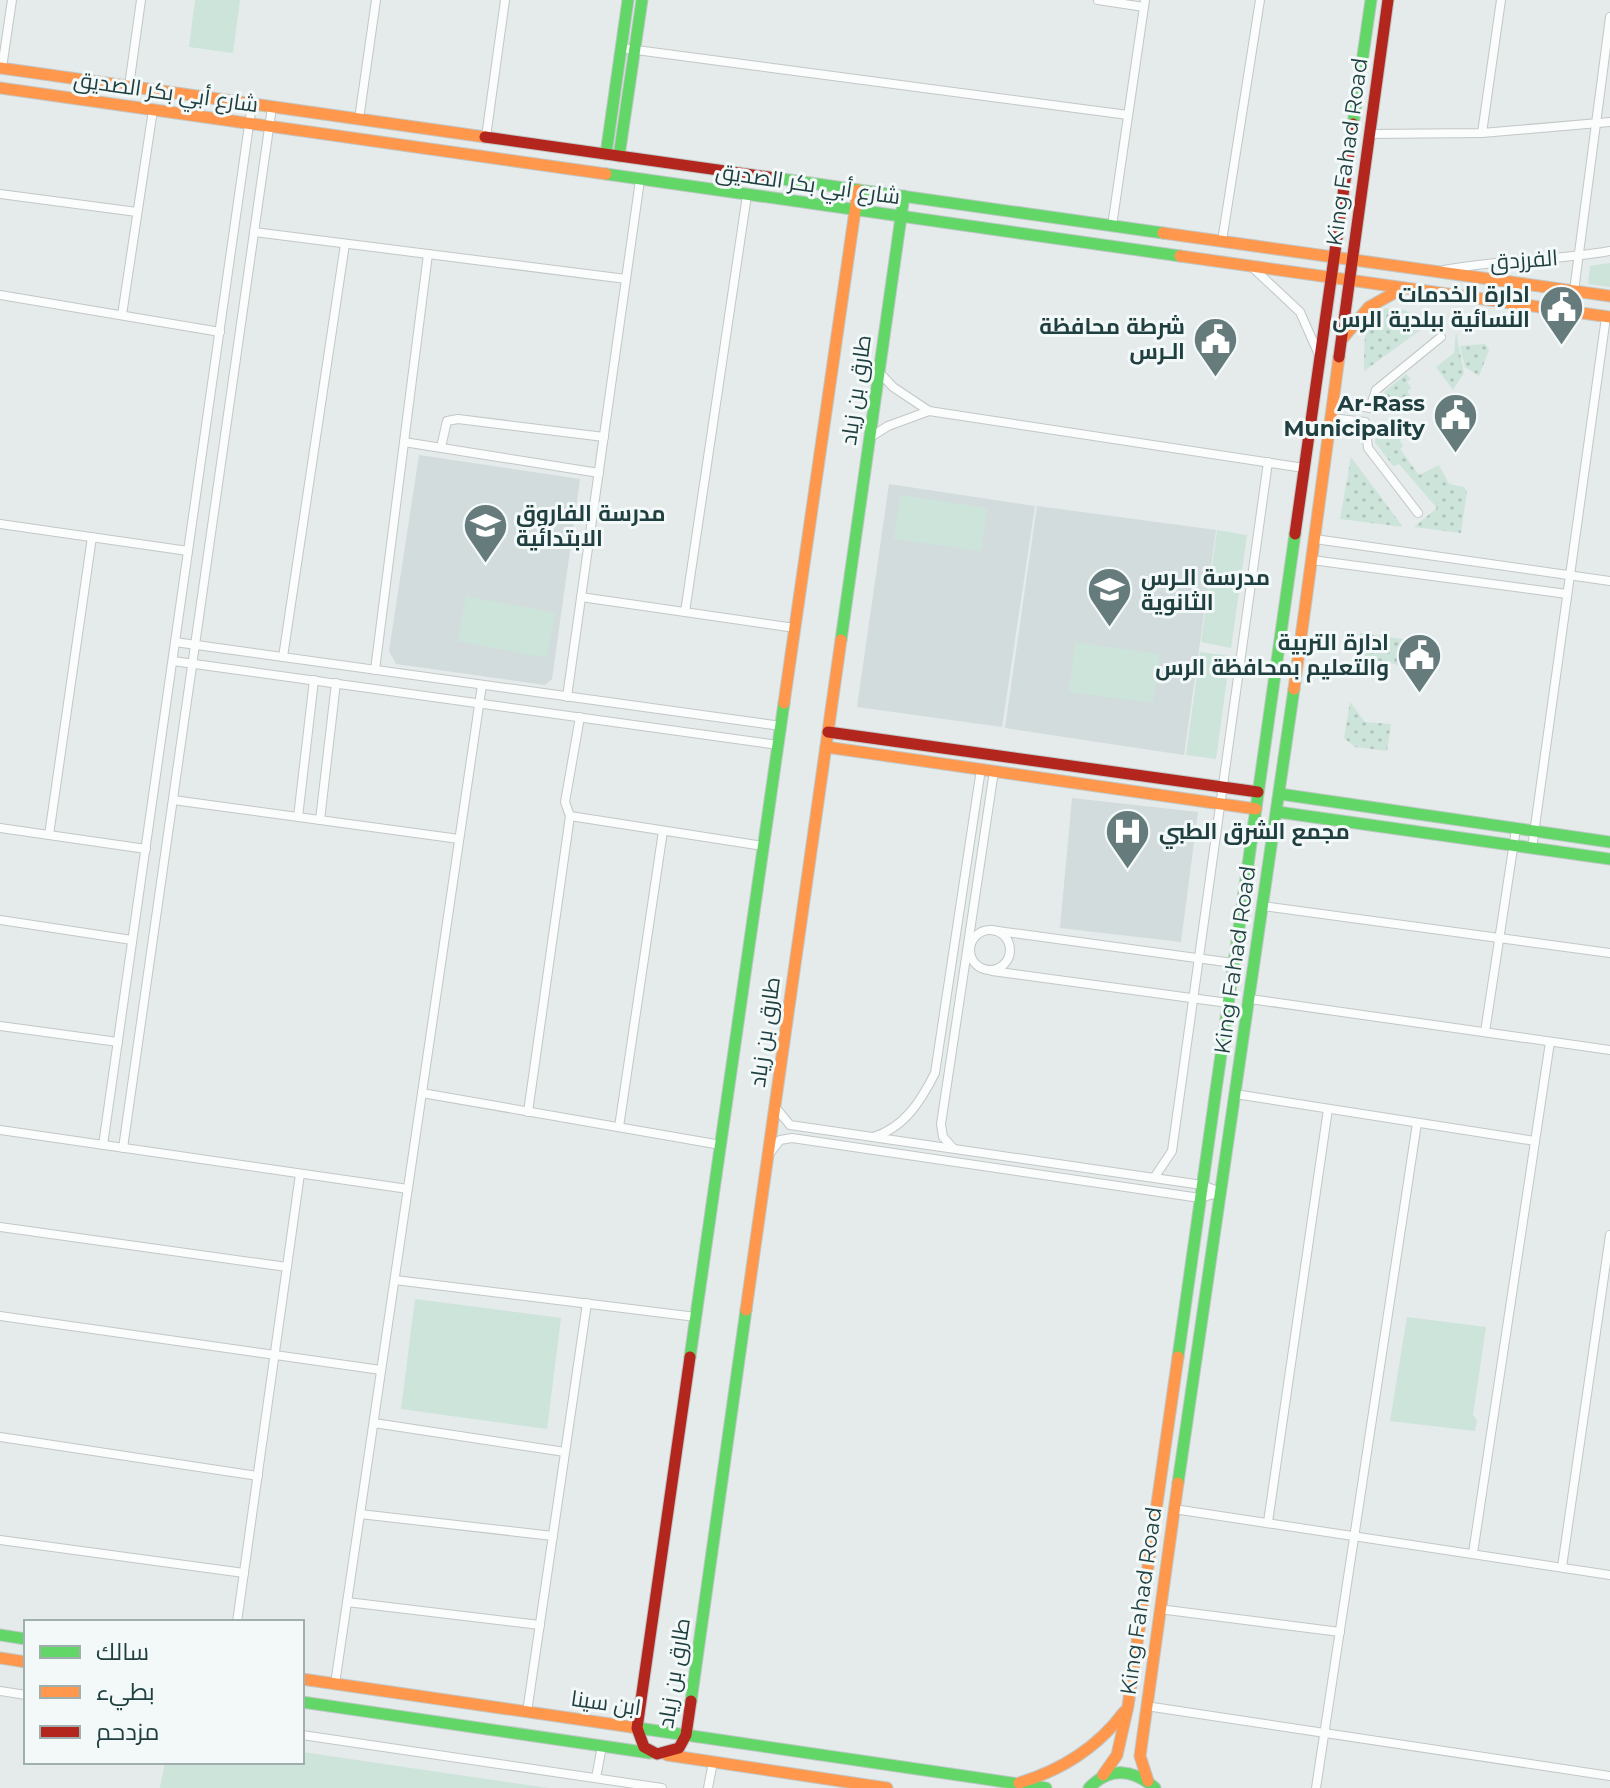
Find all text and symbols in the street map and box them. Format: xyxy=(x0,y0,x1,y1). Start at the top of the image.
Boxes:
street label: King Fahad Road xyxy=(1320,56,1374,248)
street label: شارع أبي بكر الصديق xyxy=(72,66,260,121)
street label: شارع أبي بكر الصديق xyxy=(714,158,902,213)
street label: الفرزدق xyxy=(1489,244,1559,276)
place label: ادارة الخدمات النسائية ببلدية الرس xyxy=(1332,281,1530,333)
public building icon: ادارة الخدمات النسائية ببلدية الرس xyxy=(1537,283,1585,346)
place label: شرطة محافظة الـرس xyxy=(1039,313,1185,365)
public building icon: شرطة محافظة الـرس xyxy=(1192,315,1240,378)
street label: طارق بن زياد xyxy=(835,333,877,447)
place label: Ar-Rass Municipality xyxy=(1284,390,1426,442)
public building icon: Ar-Rass Municipality xyxy=(1432,392,1480,455)
place label: مدرسة الفاروق الابتدائية xyxy=(516,500,666,552)
school or university icon: مدرسة الفاروق الابتدائية xyxy=(461,502,509,565)
place label: مدرسة الـرس الثانوية xyxy=(1141,564,1270,616)
school or university icon: مدرسة الـرس الثانوية xyxy=(1086,566,1134,629)
place label: ادارة التربية والتعليم بمحافظة الرس xyxy=(1155,629,1389,683)
public building icon: ادارة التربية والتعليم بمحافظة الرس xyxy=(1396,631,1444,694)
hospital icon: مجمع الشرق الطبي xyxy=(1104,807,1152,870)
place label: مجمع الشرق الطبي xyxy=(1159,818,1350,849)
street label: King Fahad Road xyxy=(1208,864,1262,1056)
street label: طارق بن زياد xyxy=(744,975,786,1089)
street label: King Fahad Road xyxy=(1114,1505,1168,1697)
street label: طارق بن زياد xyxy=(652,1616,696,1730)
legend xyxy=(24,1620,304,1764)
text: سالك xyxy=(96,1637,149,1666)
text: بطيء xyxy=(96,1677,155,1711)
street label: ابن سينا xyxy=(569,1685,643,1721)
text: مزدحم xyxy=(96,1717,159,1748)

